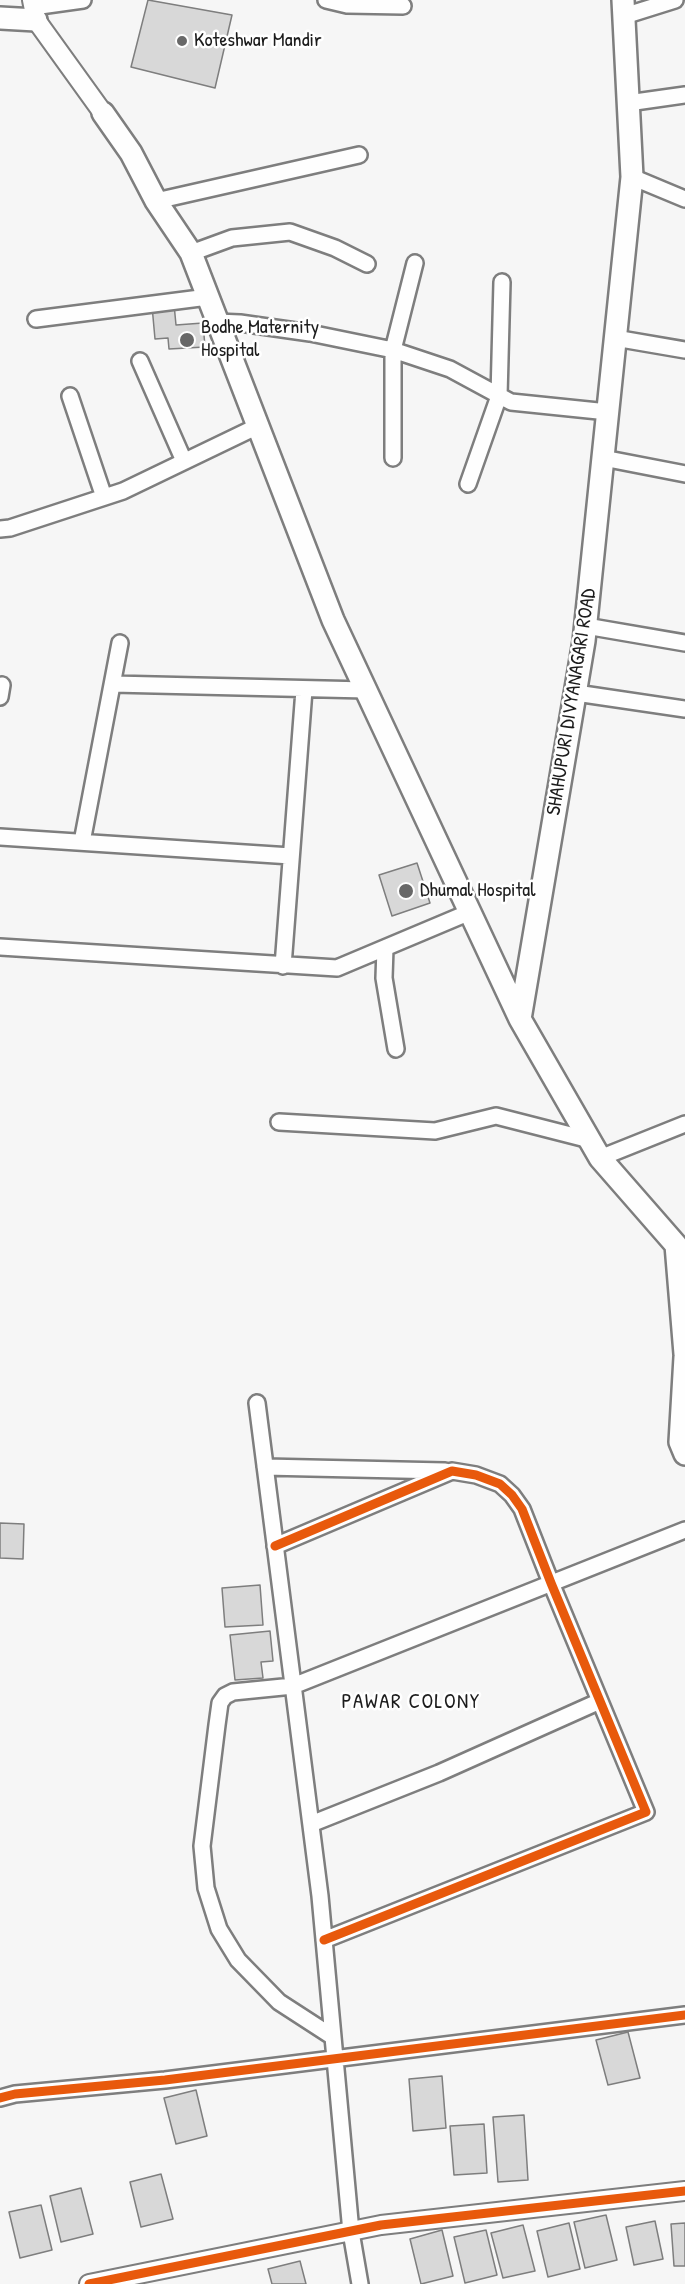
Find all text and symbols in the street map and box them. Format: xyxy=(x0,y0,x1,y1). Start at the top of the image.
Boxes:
place label: Koteshwar Mandir xyxy=(194,29,322,53)
marker: Koteshwar Mandir xyxy=(175,34,189,48)
place label: Bodhe Maternity Hospital xyxy=(201,316,319,363)
marker: Bodhe Maternity Hospital xyxy=(178,331,196,349)
street label: SHAHUPURI DIVYANAGARI ROAD xyxy=(542,587,602,817)
place label: Dhumal Hospital xyxy=(420,879,535,903)
marker: Dhumal Hospital xyxy=(397,882,415,900)
district label: PAWAR COLONY xyxy=(341,1689,481,1715)

